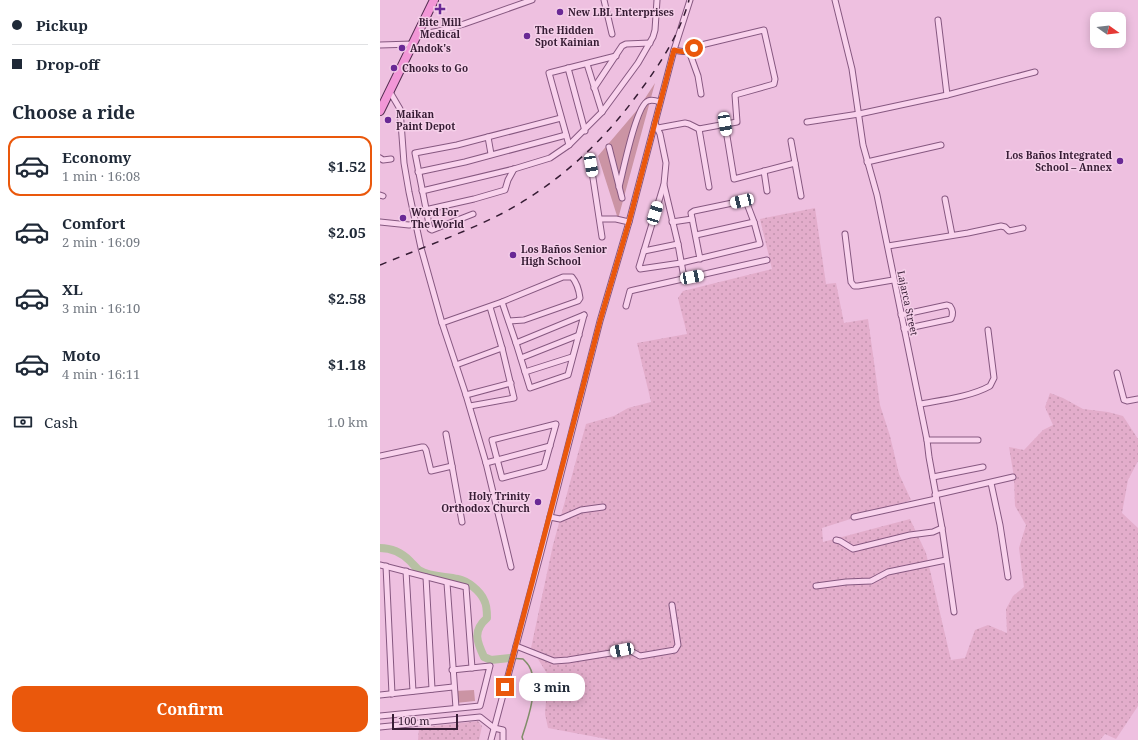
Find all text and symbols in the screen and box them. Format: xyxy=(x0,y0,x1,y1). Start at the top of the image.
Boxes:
marker: Bite Mill Medical xyxy=(434,3,446,15)
place label: New LBL Enterprises xyxy=(568,5,674,19)
marker: New LBL Enterprises xyxy=(555,7,565,17)
north arrow xyxy=(1090,12,1126,48)
map controls xyxy=(1090,12,1126,48)
text: Pickup xyxy=(36,15,88,35)
place label: Bite Mill Medical xyxy=(419,15,462,41)
place label: The Hidden Spot Kainian xyxy=(535,23,600,49)
marker: The Hidden Spot Kainian xyxy=(522,31,532,41)
route start xyxy=(685,39,703,57)
place label: Andok's xyxy=(410,41,451,55)
marker: Andok's xyxy=(397,43,407,53)
text: Drop-off xyxy=(36,54,100,74)
place label: Chooks to Go xyxy=(402,61,468,75)
marker: Chooks to Go xyxy=(389,63,399,73)
text: Choose a ride xyxy=(12,100,135,124)
place label: Maikan Paint Depot xyxy=(396,107,455,133)
car xyxy=(717,111,733,137)
marker: Maikan Paint Depot xyxy=(383,115,393,125)
text: Economy xyxy=(62,147,131,167)
icon: car xyxy=(14,148,50,184)
place label: Los Baños Integrated School – Annex xyxy=(1006,148,1113,174)
car xyxy=(583,152,599,178)
text: $1.52 xyxy=(328,156,366,176)
marker: Los Baños Integrated School – Annex xyxy=(1115,156,1125,166)
text: 1 min · 16:08 xyxy=(62,167,140,185)
car xyxy=(729,192,755,210)
car xyxy=(646,200,664,226)
place label: Word For The World xyxy=(411,205,464,231)
text: Comfort xyxy=(62,213,125,233)
marker: Word For The World xyxy=(398,213,408,223)
icon: car xyxy=(14,214,50,250)
text: $2.05 xyxy=(328,222,366,242)
text: 2 min · 16:09 xyxy=(62,233,140,251)
place label: Los Baños Senior High School xyxy=(521,242,608,268)
marker: Los Baños Senior High School xyxy=(508,250,518,260)
car xyxy=(679,269,705,285)
street label: Lajarca Street xyxy=(894,269,922,337)
text: XL xyxy=(62,279,83,299)
icon: car xyxy=(14,280,50,316)
text: $2.58 xyxy=(328,288,366,308)
text: 3 min · 16:10 xyxy=(62,299,140,317)
text: Moto xyxy=(62,345,101,365)
icon: car xyxy=(14,346,50,382)
text: $1.18 xyxy=(328,354,366,374)
text: 4 min · 16:11 xyxy=(62,365,140,383)
icon: cash xyxy=(12,411,34,433)
text: Cash xyxy=(44,412,78,432)
text: 1.0 km xyxy=(327,413,368,431)
place label: Holy Trinity Orthodox Church xyxy=(441,489,530,515)
marker: Holy Trinity Orthodox Church xyxy=(533,497,543,507)
car xyxy=(609,642,635,658)
callout: 3 min xyxy=(519,673,585,701)
route end xyxy=(496,678,514,696)
text: 3 min xyxy=(534,678,570,696)
button: Confirm xyxy=(12,686,368,732)
scale bar xyxy=(392,712,458,731)
text: 100 m xyxy=(398,713,430,728)

